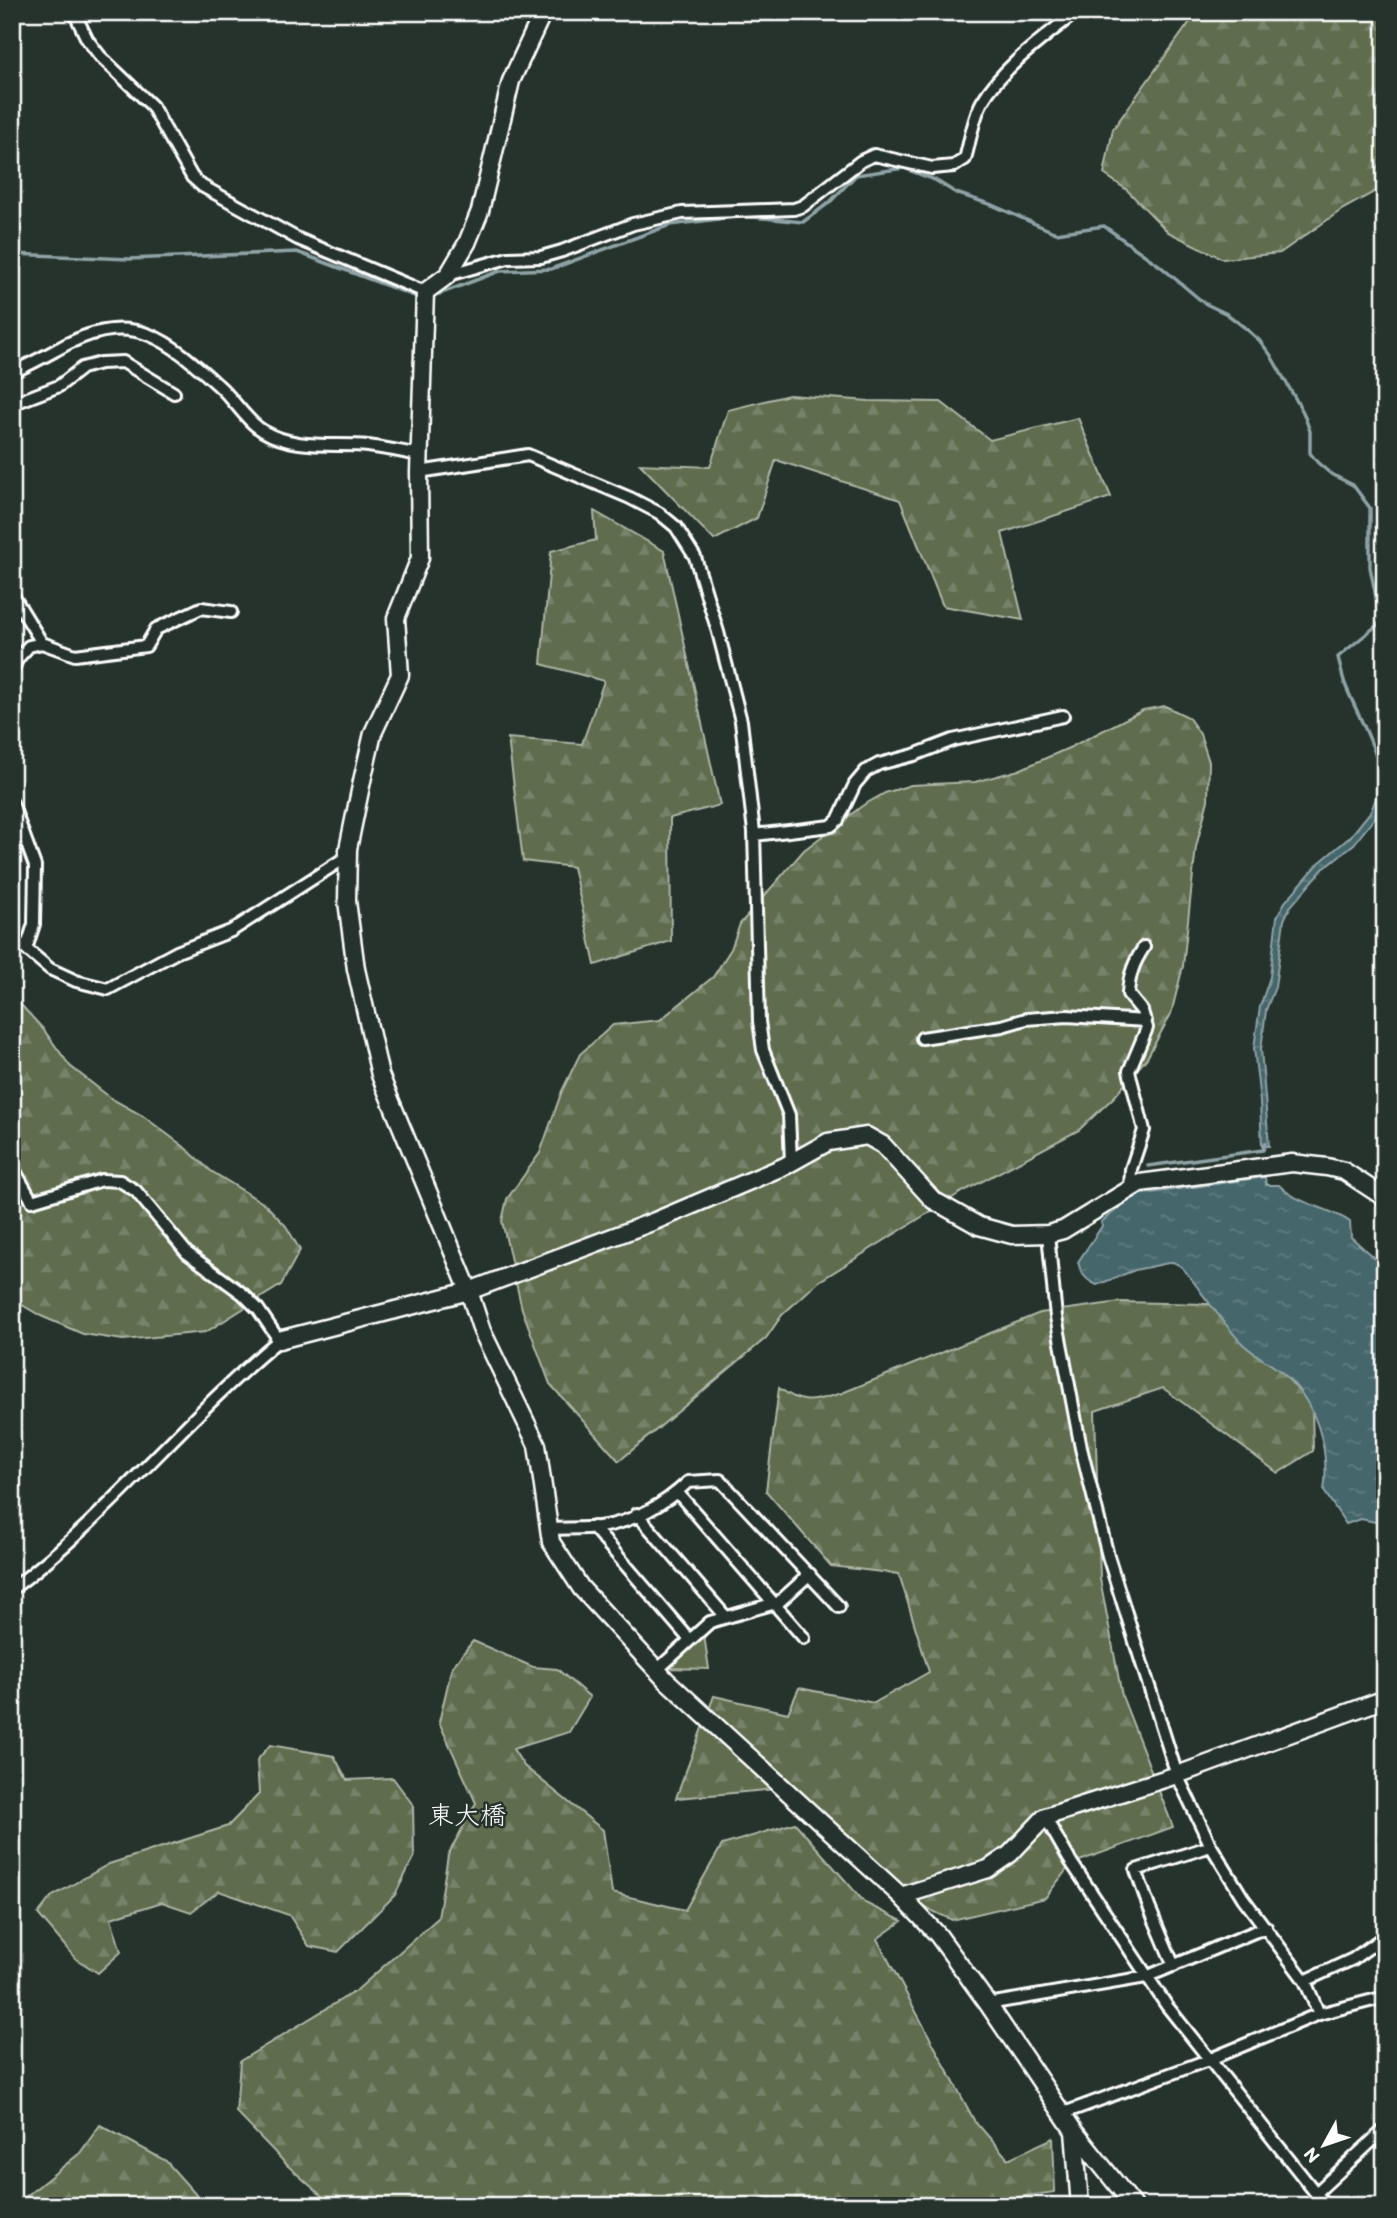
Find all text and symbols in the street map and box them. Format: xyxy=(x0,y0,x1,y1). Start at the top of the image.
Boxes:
district label: 東大橋 xyxy=(428,1799,506,1831)
north arrow xyxy=(1288,2110,1358,2180)
text: N xyxy=(1298,2143,1324,2168)

